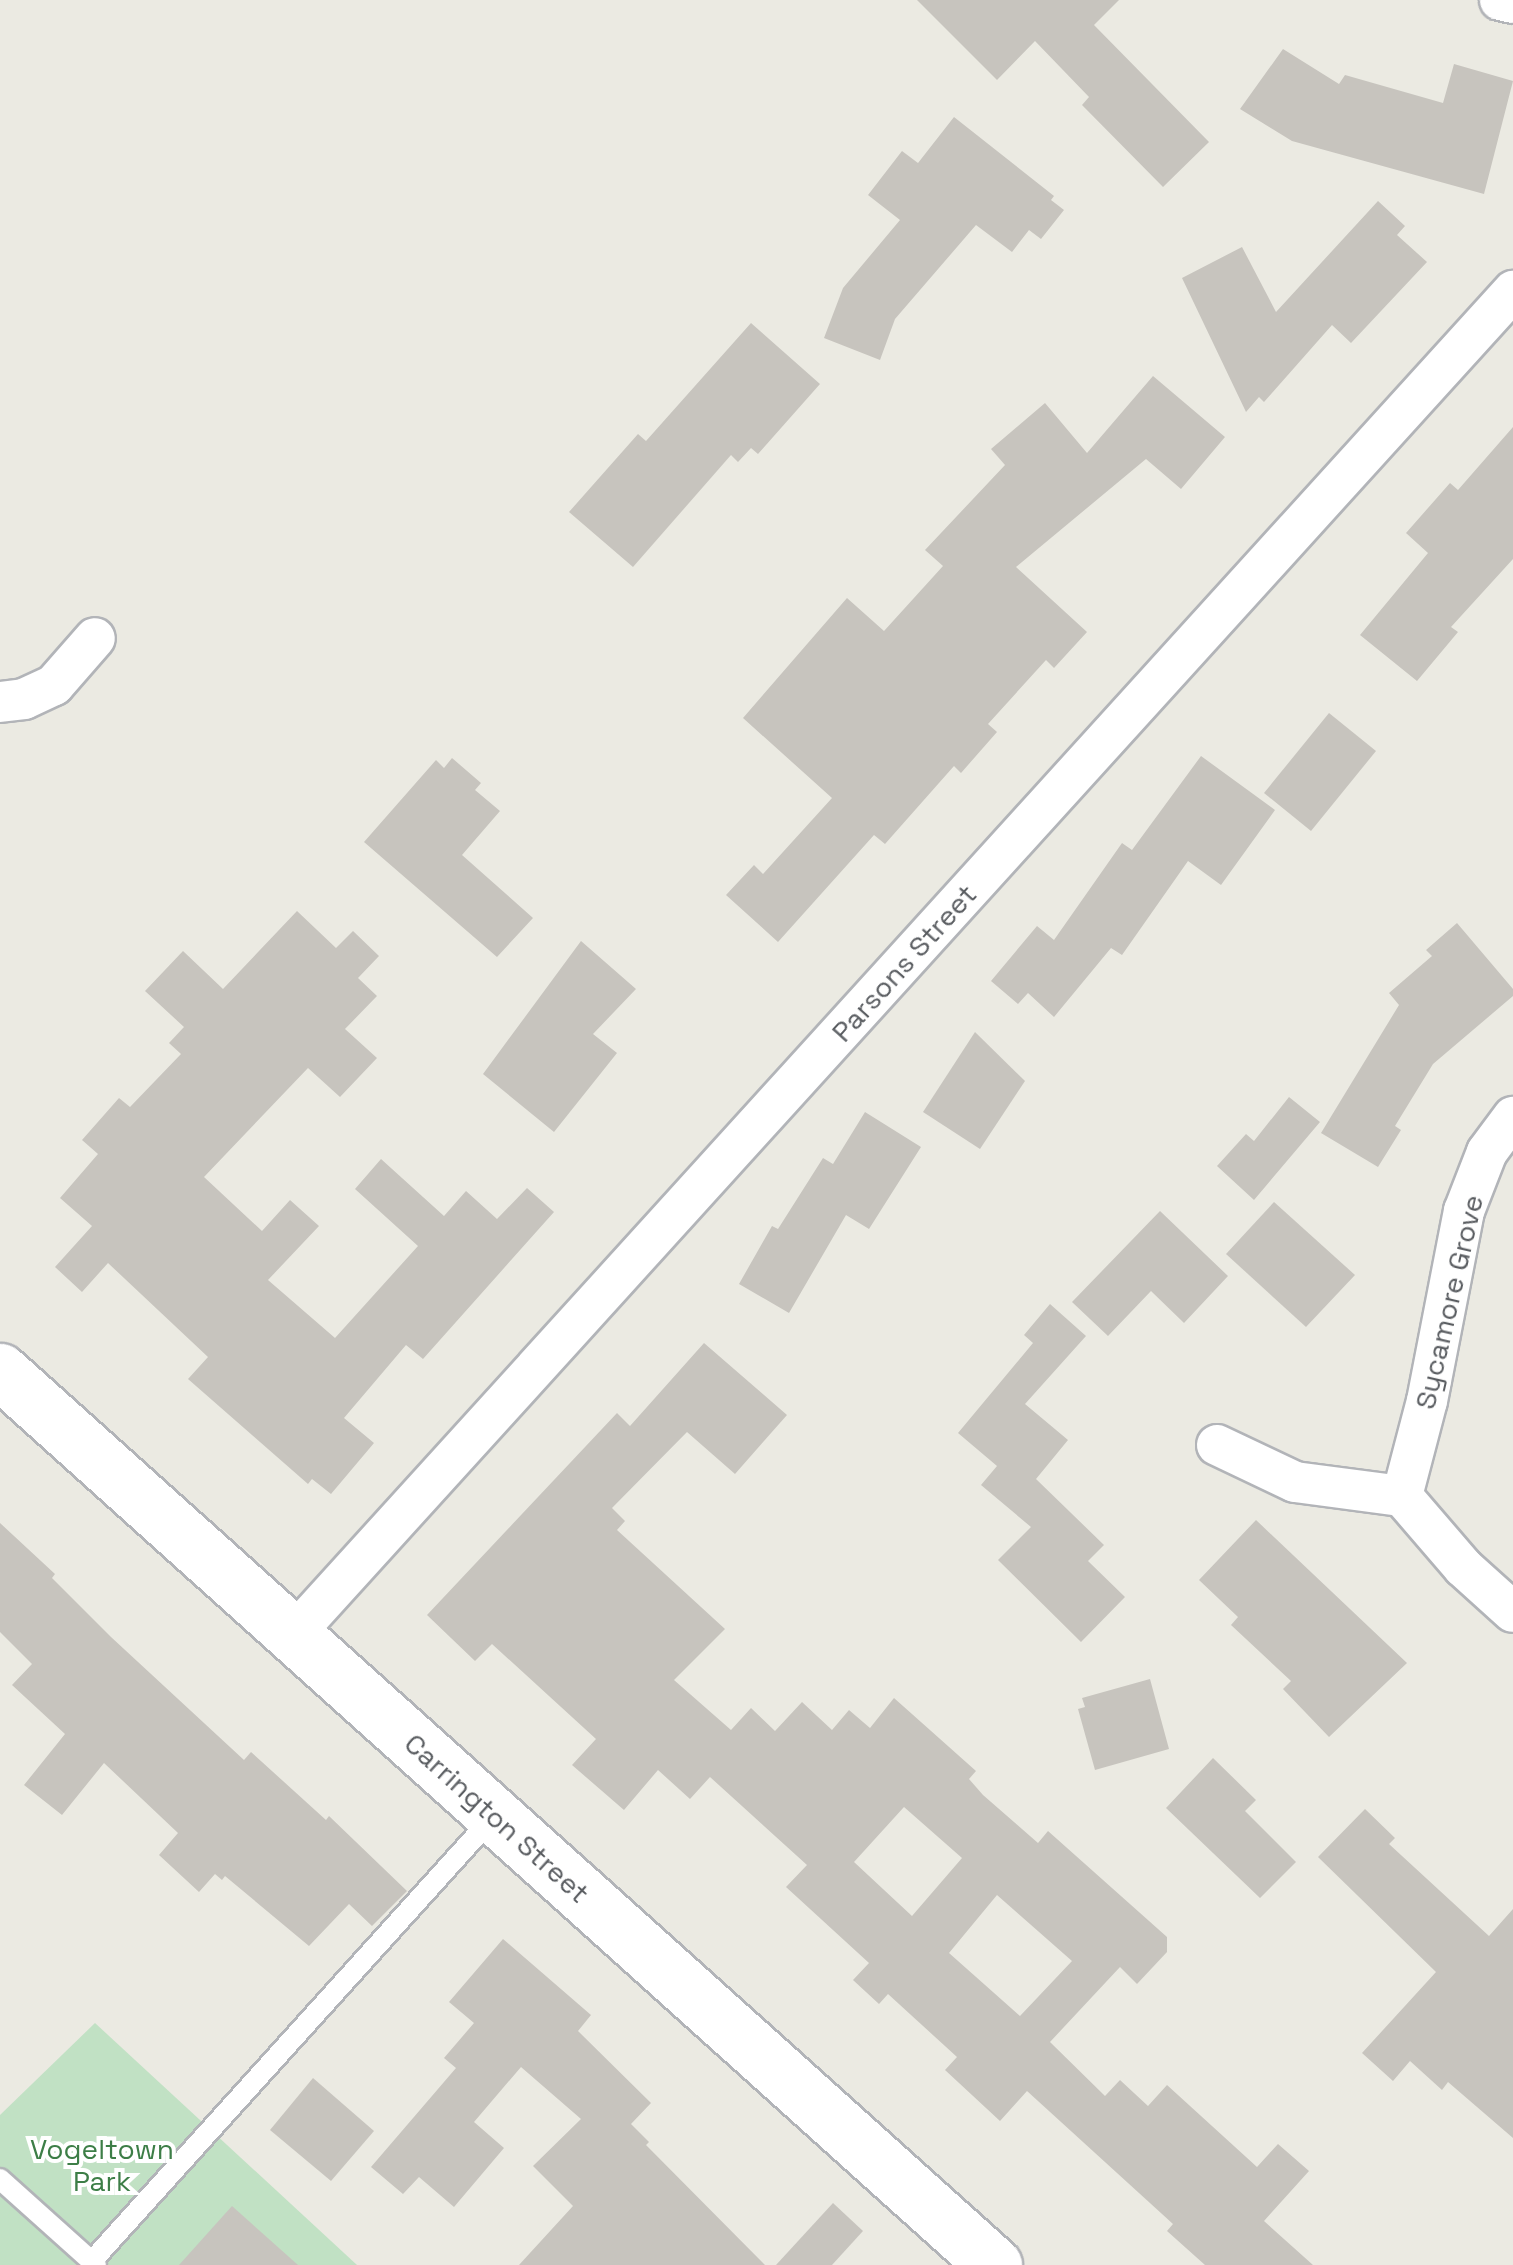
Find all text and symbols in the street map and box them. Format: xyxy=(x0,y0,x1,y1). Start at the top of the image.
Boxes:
street label: Parsons Street xyxy=(825,878,983,1048)
street label: Sycamore Grove xyxy=(1408,1192,1490,1412)
street label: Carrington Street xyxy=(398,1726,596,1910)
park label: Vogeltown Park xyxy=(30,2132,174,2198)

